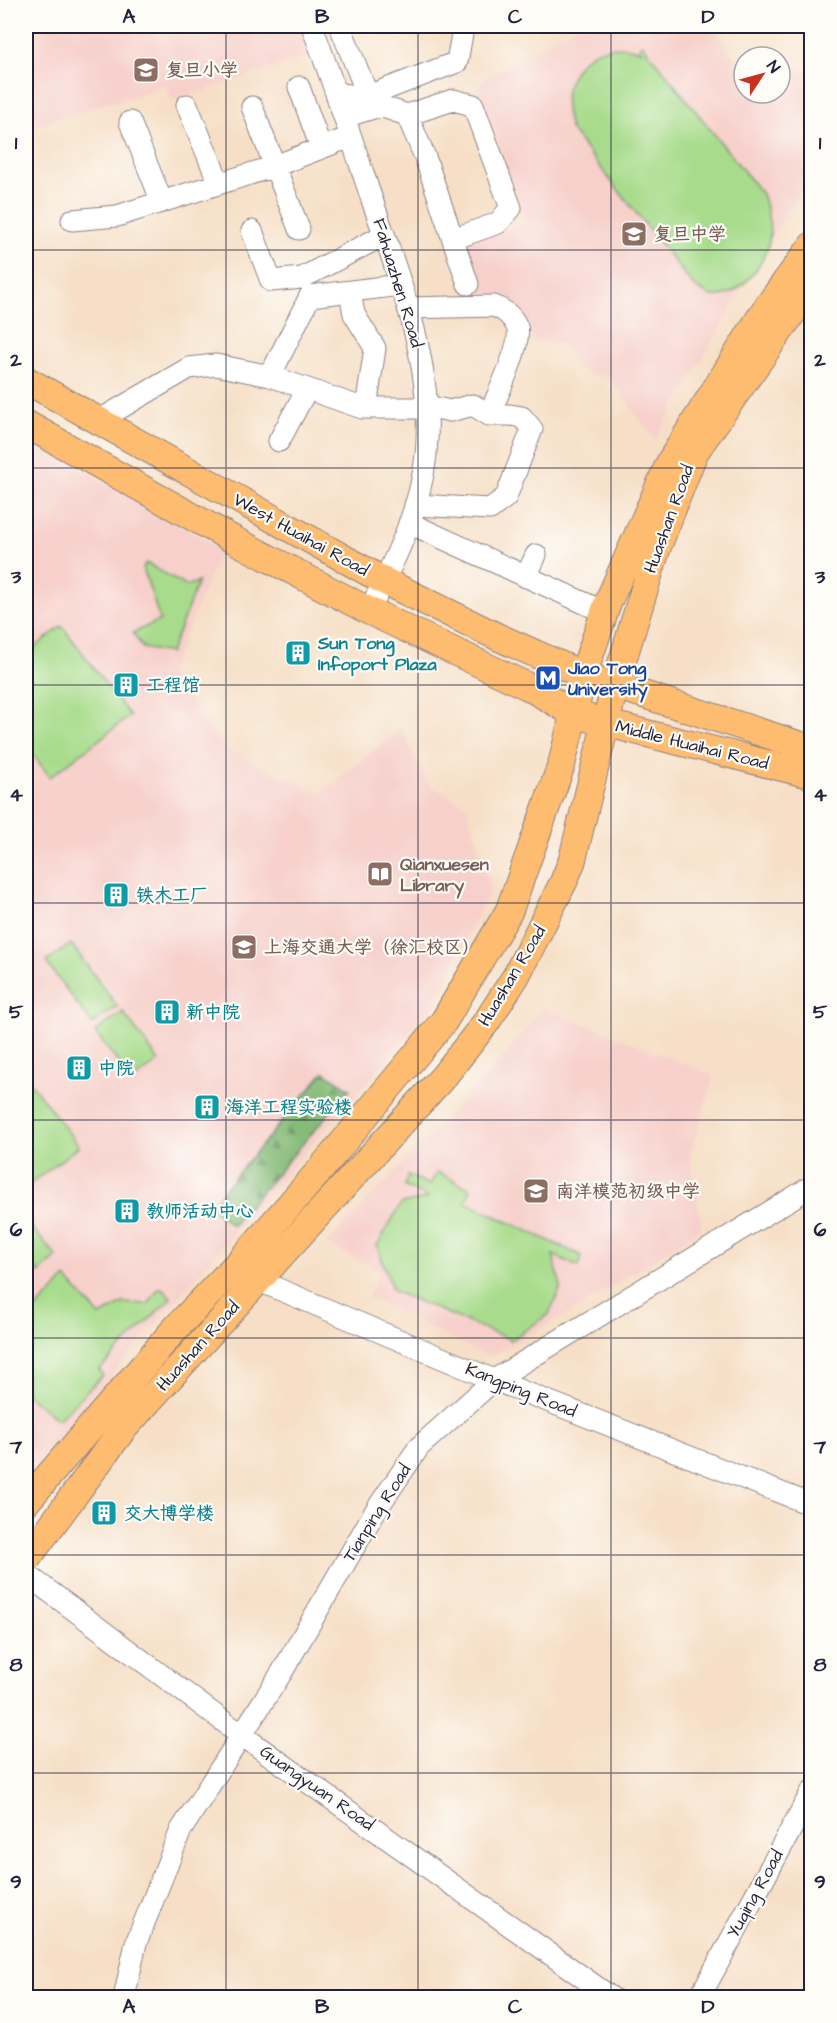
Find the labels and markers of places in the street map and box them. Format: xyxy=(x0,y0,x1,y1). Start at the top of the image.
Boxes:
school or university icon: 复旦小学 xyxy=(131,55,161,85)
place label: 复旦小学 xyxy=(166,58,238,83)
school or university icon: 复旦中学 xyxy=(619,219,649,249)
place label: 复旦中学 xyxy=(654,222,726,247)
place label: Sun Tong Infoport Plaza xyxy=(317,631,437,677)
building icon: Sun Tong Infoport Plaza xyxy=(283,638,313,668)
place label: Jiao Tong University xyxy=(567,656,648,703)
metro station icon: Jiao Tong University xyxy=(533,663,563,693)
building icon: 工程馆 xyxy=(111,670,141,700)
place label: 工程馆 xyxy=(146,673,200,698)
place label: Qianxuesen Library xyxy=(400,852,489,899)
library icon: Qianxuesen Library xyxy=(365,859,395,889)
building icon: 铁木工厂 xyxy=(101,880,131,910)
place label: 铁木工厂 xyxy=(136,883,208,908)
school or university icon: 上海交通大学（徐汇校区） xyxy=(229,932,259,962)
place label: 上海交通大学（徐汇校区） xyxy=(264,935,480,960)
building icon: 新中院 xyxy=(152,997,182,1027)
place label: 新中院 xyxy=(186,1000,240,1025)
building icon: 中院 xyxy=(64,1053,94,1083)
place label: 中院 xyxy=(98,1056,134,1081)
building icon: 海洋工程实验楼 xyxy=(192,1092,222,1122)
place label: 海洋工程实验楼 xyxy=(226,1095,352,1120)
school or university icon: 南洋模范初级中学 xyxy=(521,1176,551,1206)
place label: 南洋模范初级中学 xyxy=(556,1179,700,1204)
building icon: 教师活动中心 xyxy=(112,1196,142,1226)
place label: 教师活动中心 xyxy=(146,1199,254,1224)
building icon: 交大博学楼 xyxy=(89,1498,119,1528)
place label: 交大博学楼 xyxy=(124,1501,214,1526)

